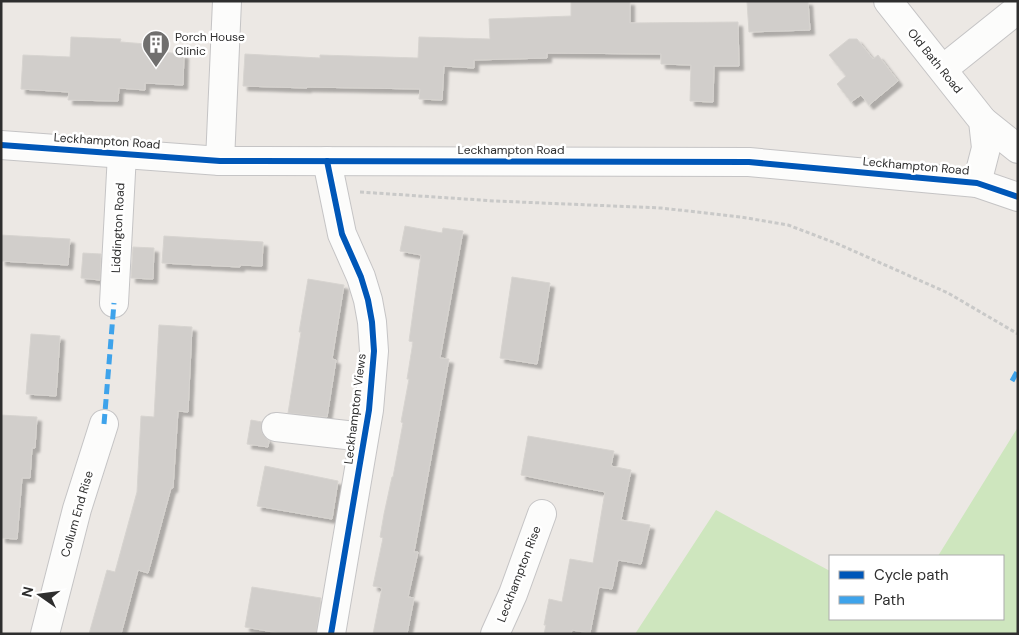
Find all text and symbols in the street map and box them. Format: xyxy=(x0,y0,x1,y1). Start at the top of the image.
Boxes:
street label: Old Bath Road xyxy=(904,25,966,97)
building icon: Porch House Clinic xyxy=(141,29,171,68)
place label: Porch House Clinic xyxy=(175,29,245,59)
street label: Leckhampton Road xyxy=(53,129,161,153)
street label: Leckhampton Road xyxy=(458,142,564,158)
street label: Leckhampton Road xyxy=(862,153,970,179)
street label: Liddington Road xyxy=(108,182,128,274)
street label: Leckhampton Views xyxy=(340,353,370,465)
street label: Collum End Rise xyxy=(57,469,97,559)
street label: Leckhampton Rise xyxy=(493,523,545,624)
legend xyxy=(829,555,1004,620)
text: Cycle path xyxy=(874,565,949,585)
north arrow xyxy=(15,570,65,620)
text: N xyxy=(17,585,37,599)
text: Path xyxy=(874,590,905,610)

